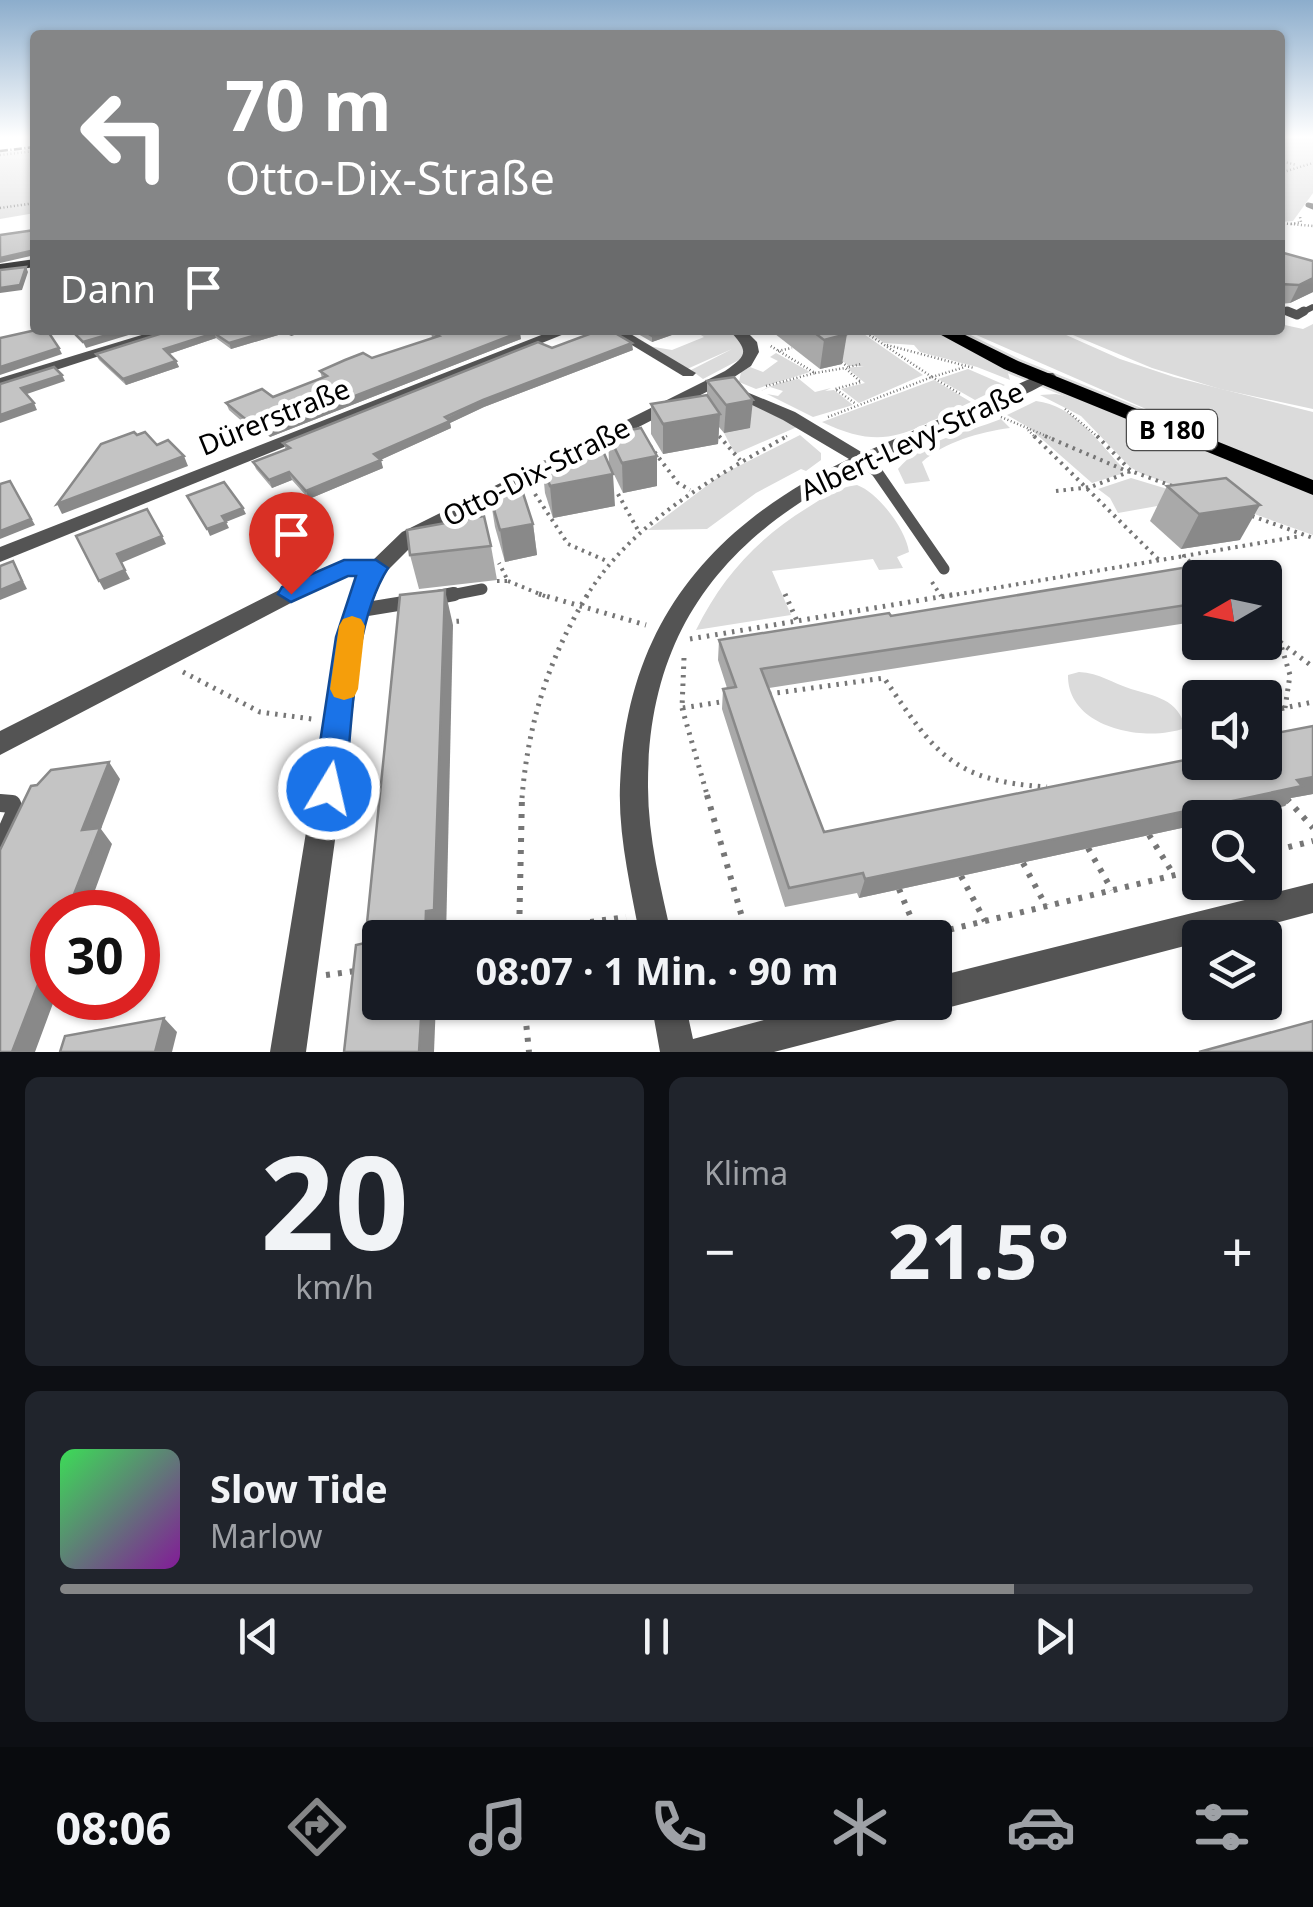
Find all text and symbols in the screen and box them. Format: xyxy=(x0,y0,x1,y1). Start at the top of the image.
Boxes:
text: 70 m xyxy=(225,56,392,152)
icon: left xyxy=(60,70,190,200)
text: Otto-Dix-Straße xyxy=(225,147,555,208)
icon: arrive xyxy=(176,260,231,315)
text: Dann xyxy=(60,262,156,314)
street label: Dürerstraße xyxy=(192,369,355,464)
street label: Albert-Levy-Straße xyxy=(794,372,1029,508)
street label: Otto-Dix-Straße xyxy=(436,408,636,535)
road number: B 180 xyxy=(1127,410,1217,450)
pin xyxy=(249,492,334,595)
icon: arrive xyxy=(264,507,319,562)
north arrow xyxy=(1182,560,1282,660)
map controls xyxy=(1182,560,1282,1020)
button: sound xyxy=(1182,680,1282,780)
position arrow xyxy=(277,737,381,841)
button: search xyxy=(1182,800,1282,900)
speed limit sign: 30 xyxy=(30,890,160,1020)
button: layers xyxy=(1182,920,1282,1020)
text: 08:07 · 1 Min. · 90 m xyxy=(475,944,839,996)
text: 20 xyxy=(260,1111,409,1288)
text: Klima xyxy=(704,1151,788,1194)
text: 21.5° xyxy=(888,1199,1069,1301)
text: − xyxy=(704,1213,735,1288)
text: + xyxy=(1222,1213,1253,1288)
text: km/h xyxy=(295,1265,374,1308)
text: Slow Tide xyxy=(210,1462,388,1514)
text: Marlow xyxy=(210,1514,322,1557)
icon: previous xyxy=(231,1609,286,1664)
icon: pause xyxy=(629,1609,684,1664)
icon: next xyxy=(1027,1609,1082,1664)
icon: directions xyxy=(282,1792,352,1862)
icon: music xyxy=(463,1792,533,1862)
icon: phone xyxy=(644,1792,714,1862)
icon: climate xyxy=(825,1792,895,1862)
icon: car xyxy=(1006,1792,1076,1862)
icon: filters xyxy=(1187,1792,1257,1862)
text: 08:06 xyxy=(56,1797,171,1858)

